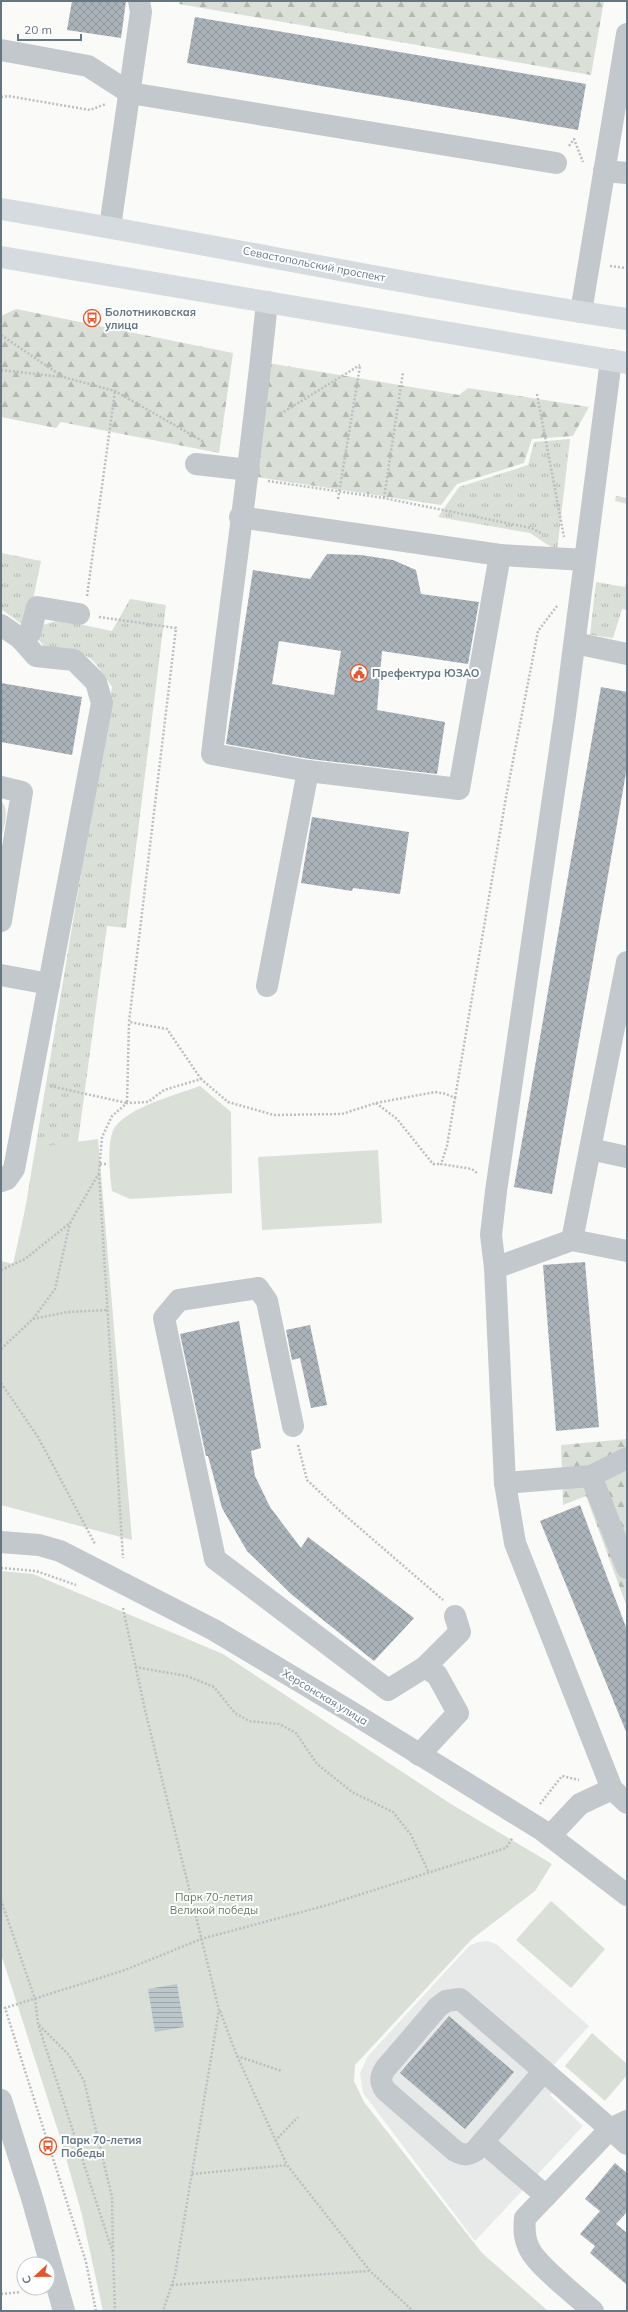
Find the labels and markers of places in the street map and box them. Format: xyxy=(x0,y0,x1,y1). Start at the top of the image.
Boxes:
place label: Болотниковская улица xyxy=(105,305,196,332)
bus stop icon: Болотниковская улица xyxy=(82,308,102,328)
public building icon: Префектура ЮЗАО xyxy=(349,663,369,683)
place label: Префектура ЮЗАО xyxy=(372,666,480,680)
place label: Парк 70-летия Победы xyxy=(61,2133,142,2160)
bus stop icon: Парк 70-летия Победы xyxy=(38,2136,58,2156)

